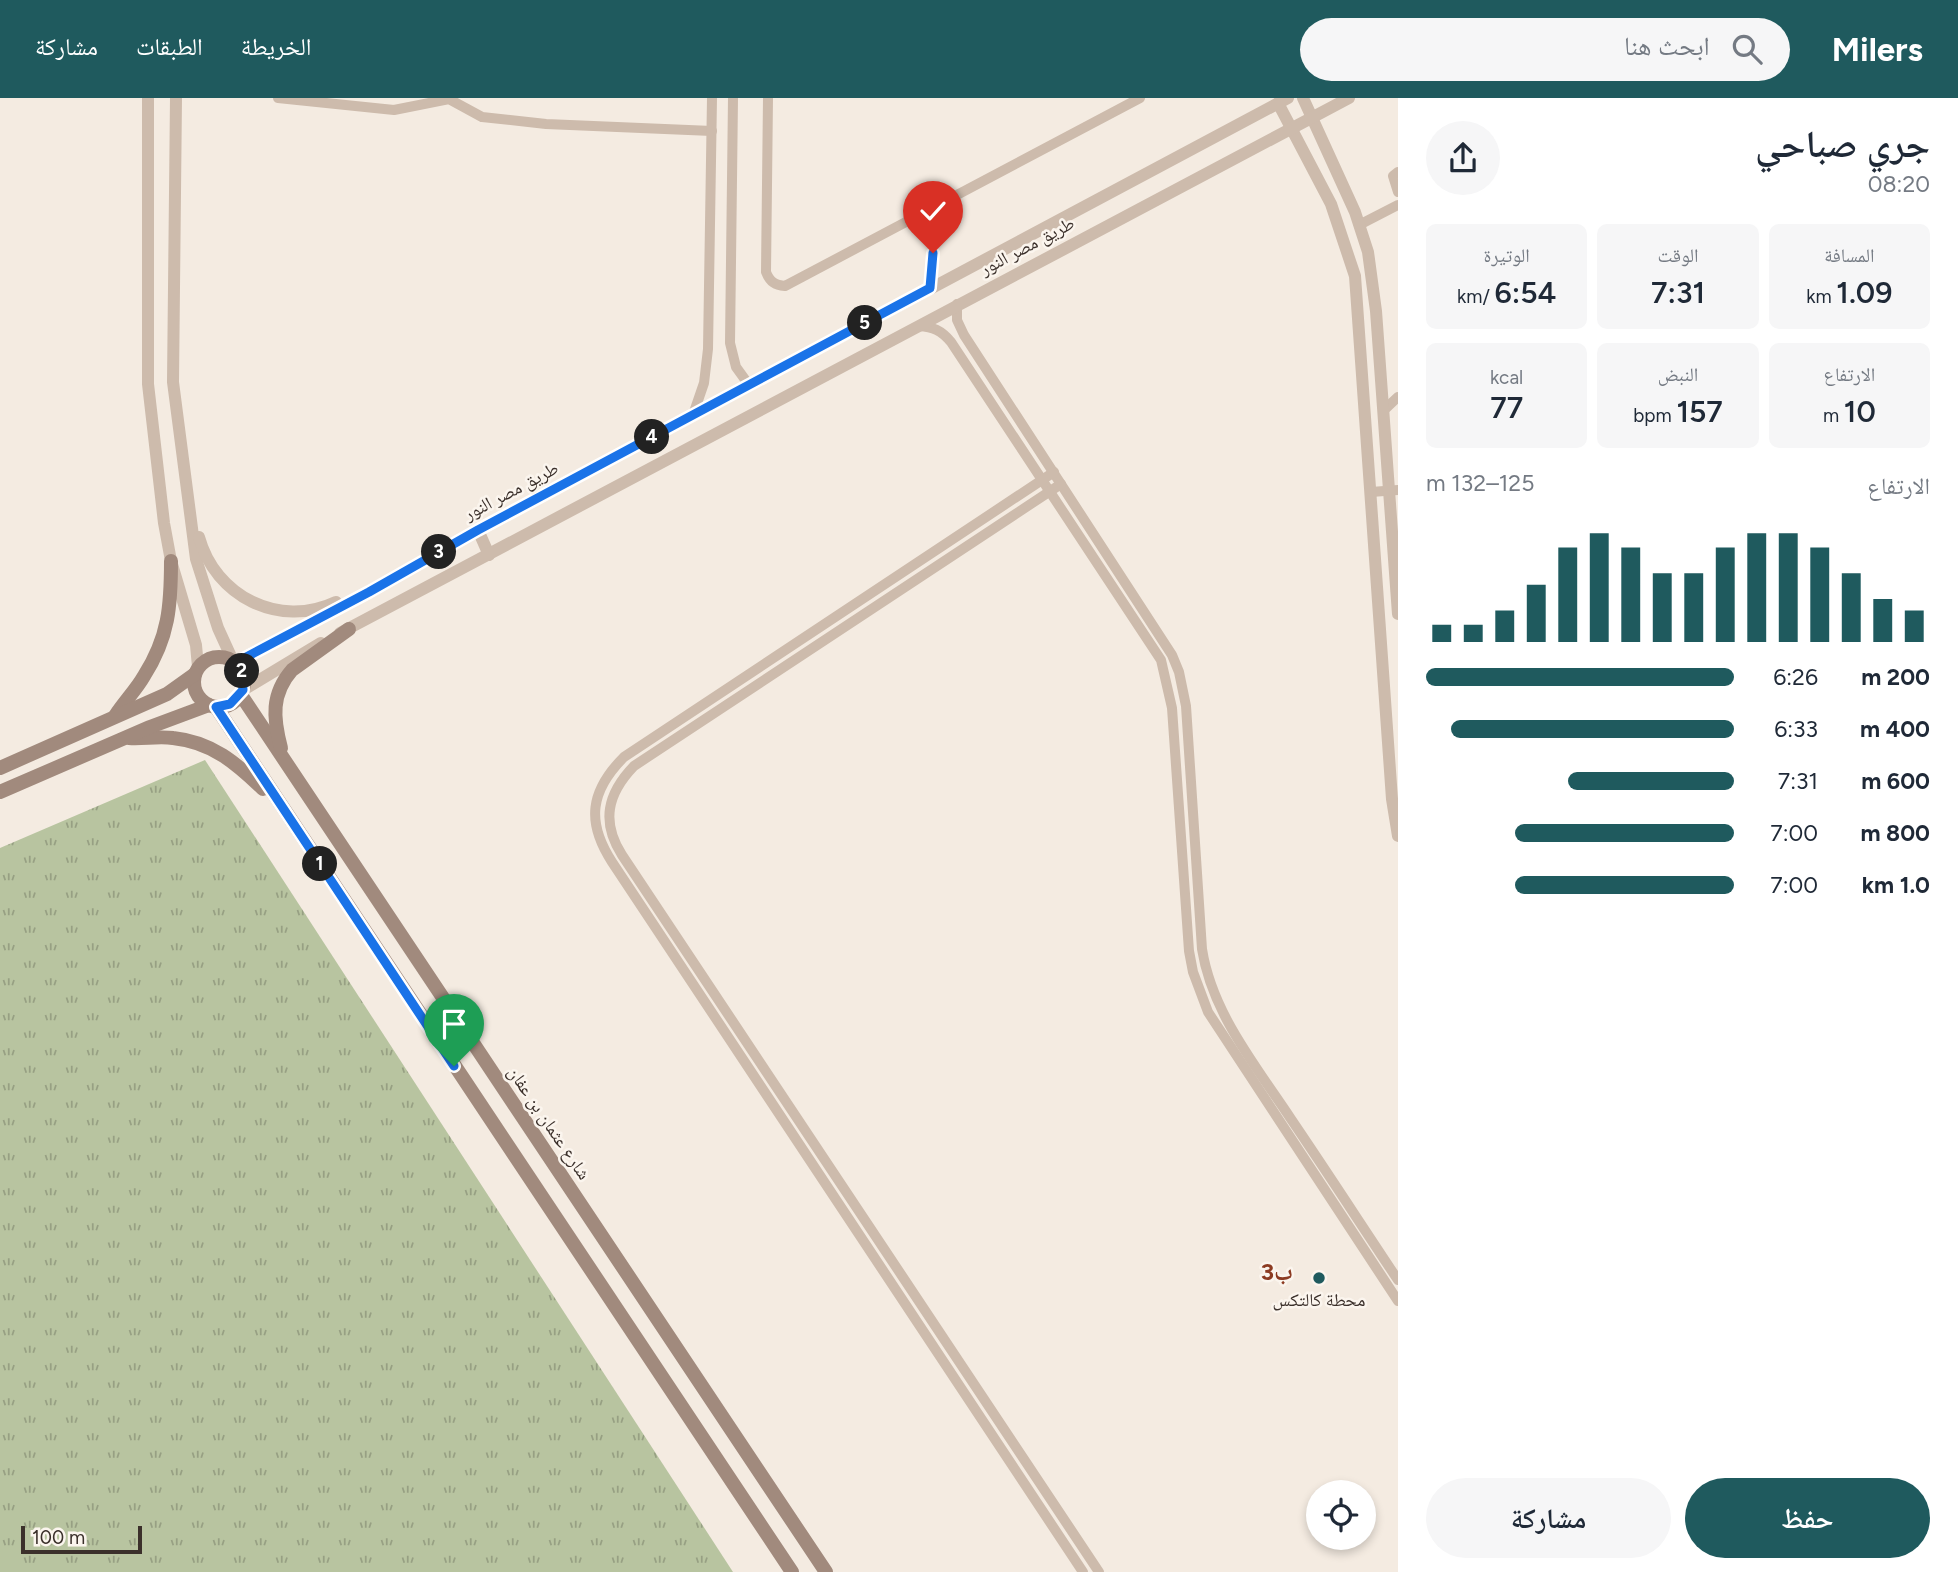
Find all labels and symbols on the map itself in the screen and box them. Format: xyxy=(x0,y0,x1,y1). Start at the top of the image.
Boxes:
pin xyxy=(903,181,963,253)
street label: طريق مصر النور xyxy=(975,212,1078,281)
pin: 5 xyxy=(848,306,882,341)
pin: 4 xyxy=(634,420,670,454)
street label: طريق مصر النور xyxy=(459,457,562,526)
pin: 3 xyxy=(422,534,457,570)
pin: 2 xyxy=(224,654,260,688)
pin: 1 xyxy=(302,846,338,882)
pin xyxy=(424,994,484,1066)
street label: شارع عثمان بن عفان xyxy=(503,1062,595,1184)
district label: ب3 xyxy=(1261,1257,1293,1286)
marker: محطة كالتكس xyxy=(1311,1270,1327,1286)
place label: محطة كالتكس xyxy=(1273,1289,1366,1311)
scale bar xyxy=(21,1523,142,1555)

